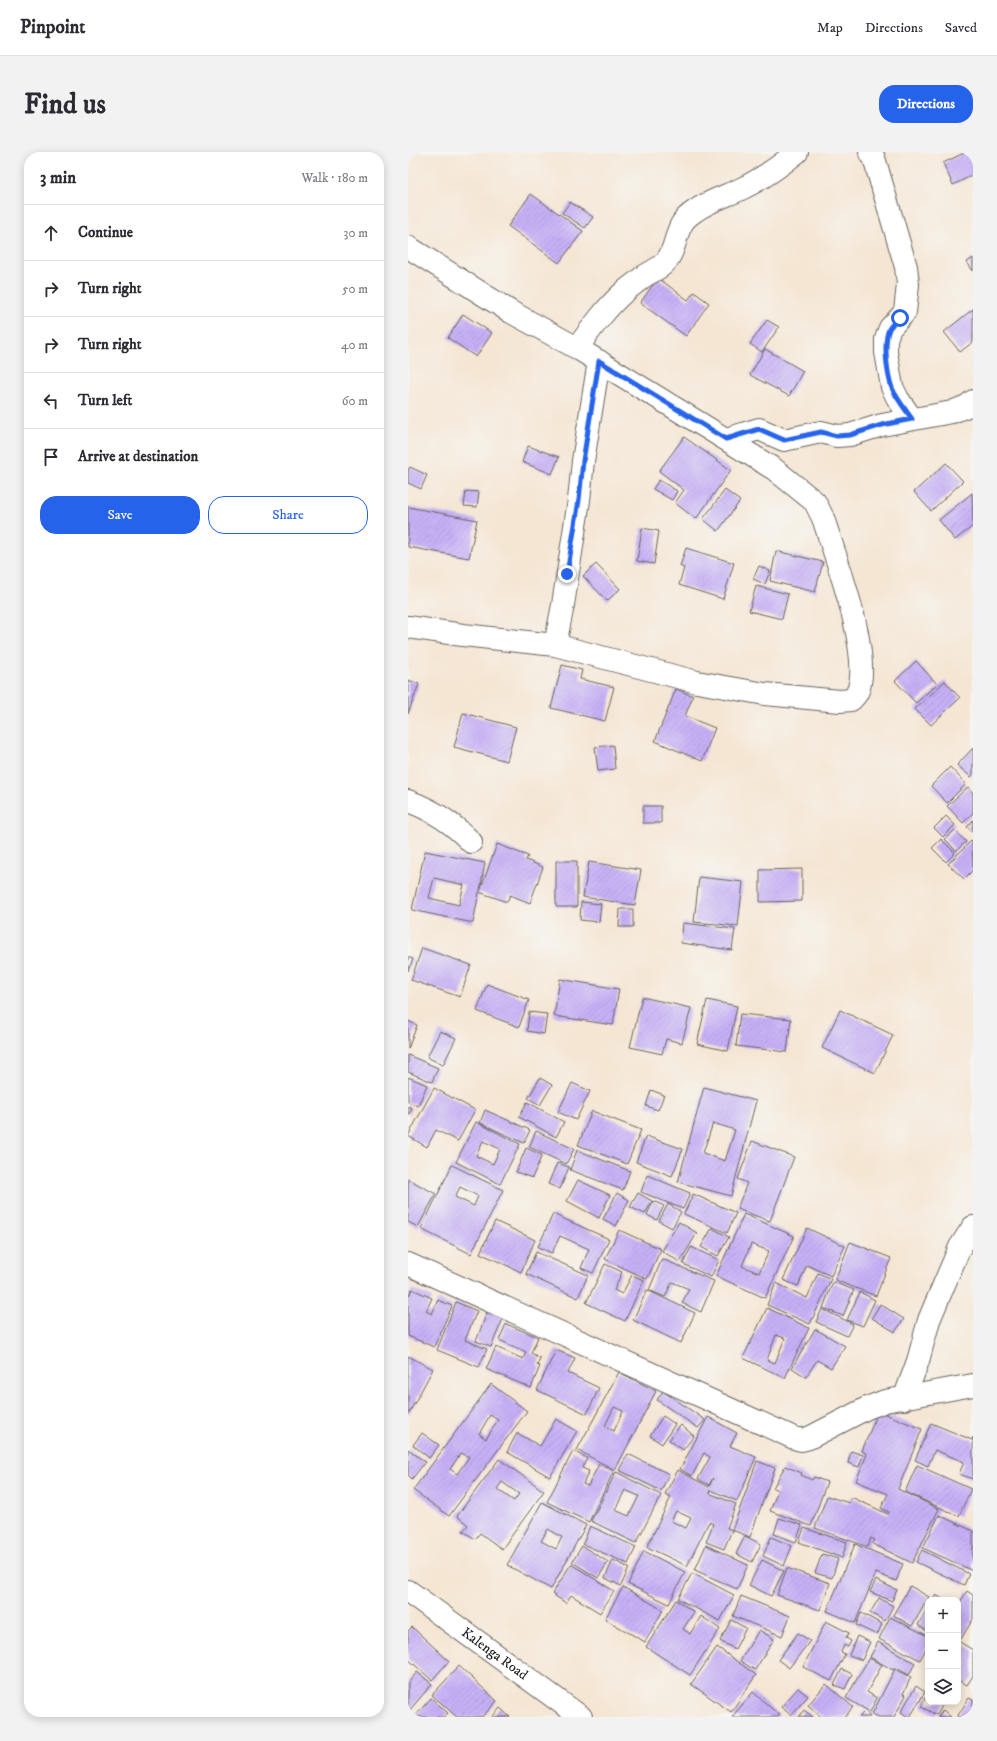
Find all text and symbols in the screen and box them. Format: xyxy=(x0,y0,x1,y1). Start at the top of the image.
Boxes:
text: Pinpoint xyxy=(20,16,85,39)
text: Map xyxy=(817,19,843,37)
text: Directions xyxy=(865,19,923,37)
text: Saved xyxy=(945,19,977,37)
button: Directions xyxy=(879,85,973,123)
text: Find us xyxy=(24,87,106,122)
text: 3 min xyxy=(40,167,76,189)
text: Walk · 180 m xyxy=(301,170,368,186)
icon: ahead xyxy=(40,222,62,244)
text: Continue xyxy=(78,223,133,242)
text: 30 m xyxy=(344,225,368,241)
icon: right xyxy=(40,278,62,300)
text: Turn right xyxy=(78,279,141,298)
text: 50 m xyxy=(342,281,368,297)
route start xyxy=(891,309,909,327)
icon: right xyxy=(40,334,62,356)
text: Turn right xyxy=(78,335,141,354)
text: 40 m xyxy=(341,337,368,353)
icon: left xyxy=(40,390,62,412)
text: Turn left xyxy=(78,391,132,410)
text: 60 m xyxy=(342,393,368,409)
icon: arrive xyxy=(40,446,62,468)
text: Arrive at destination xyxy=(78,447,198,466)
button: Save xyxy=(40,496,200,534)
button: Share xyxy=(208,496,368,534)
route end xyxy=(558,565,576,583)
map controls xyxy=(925,1597,961,1705)
button: + xyxy=(925,1597,961,1633)
street label: Kalenga Road xyxy=(458,1624,531,1684)
button: − xyxy=(925,1633,961,1669)
button: layers xyxy=(925,1669,961,1705)

